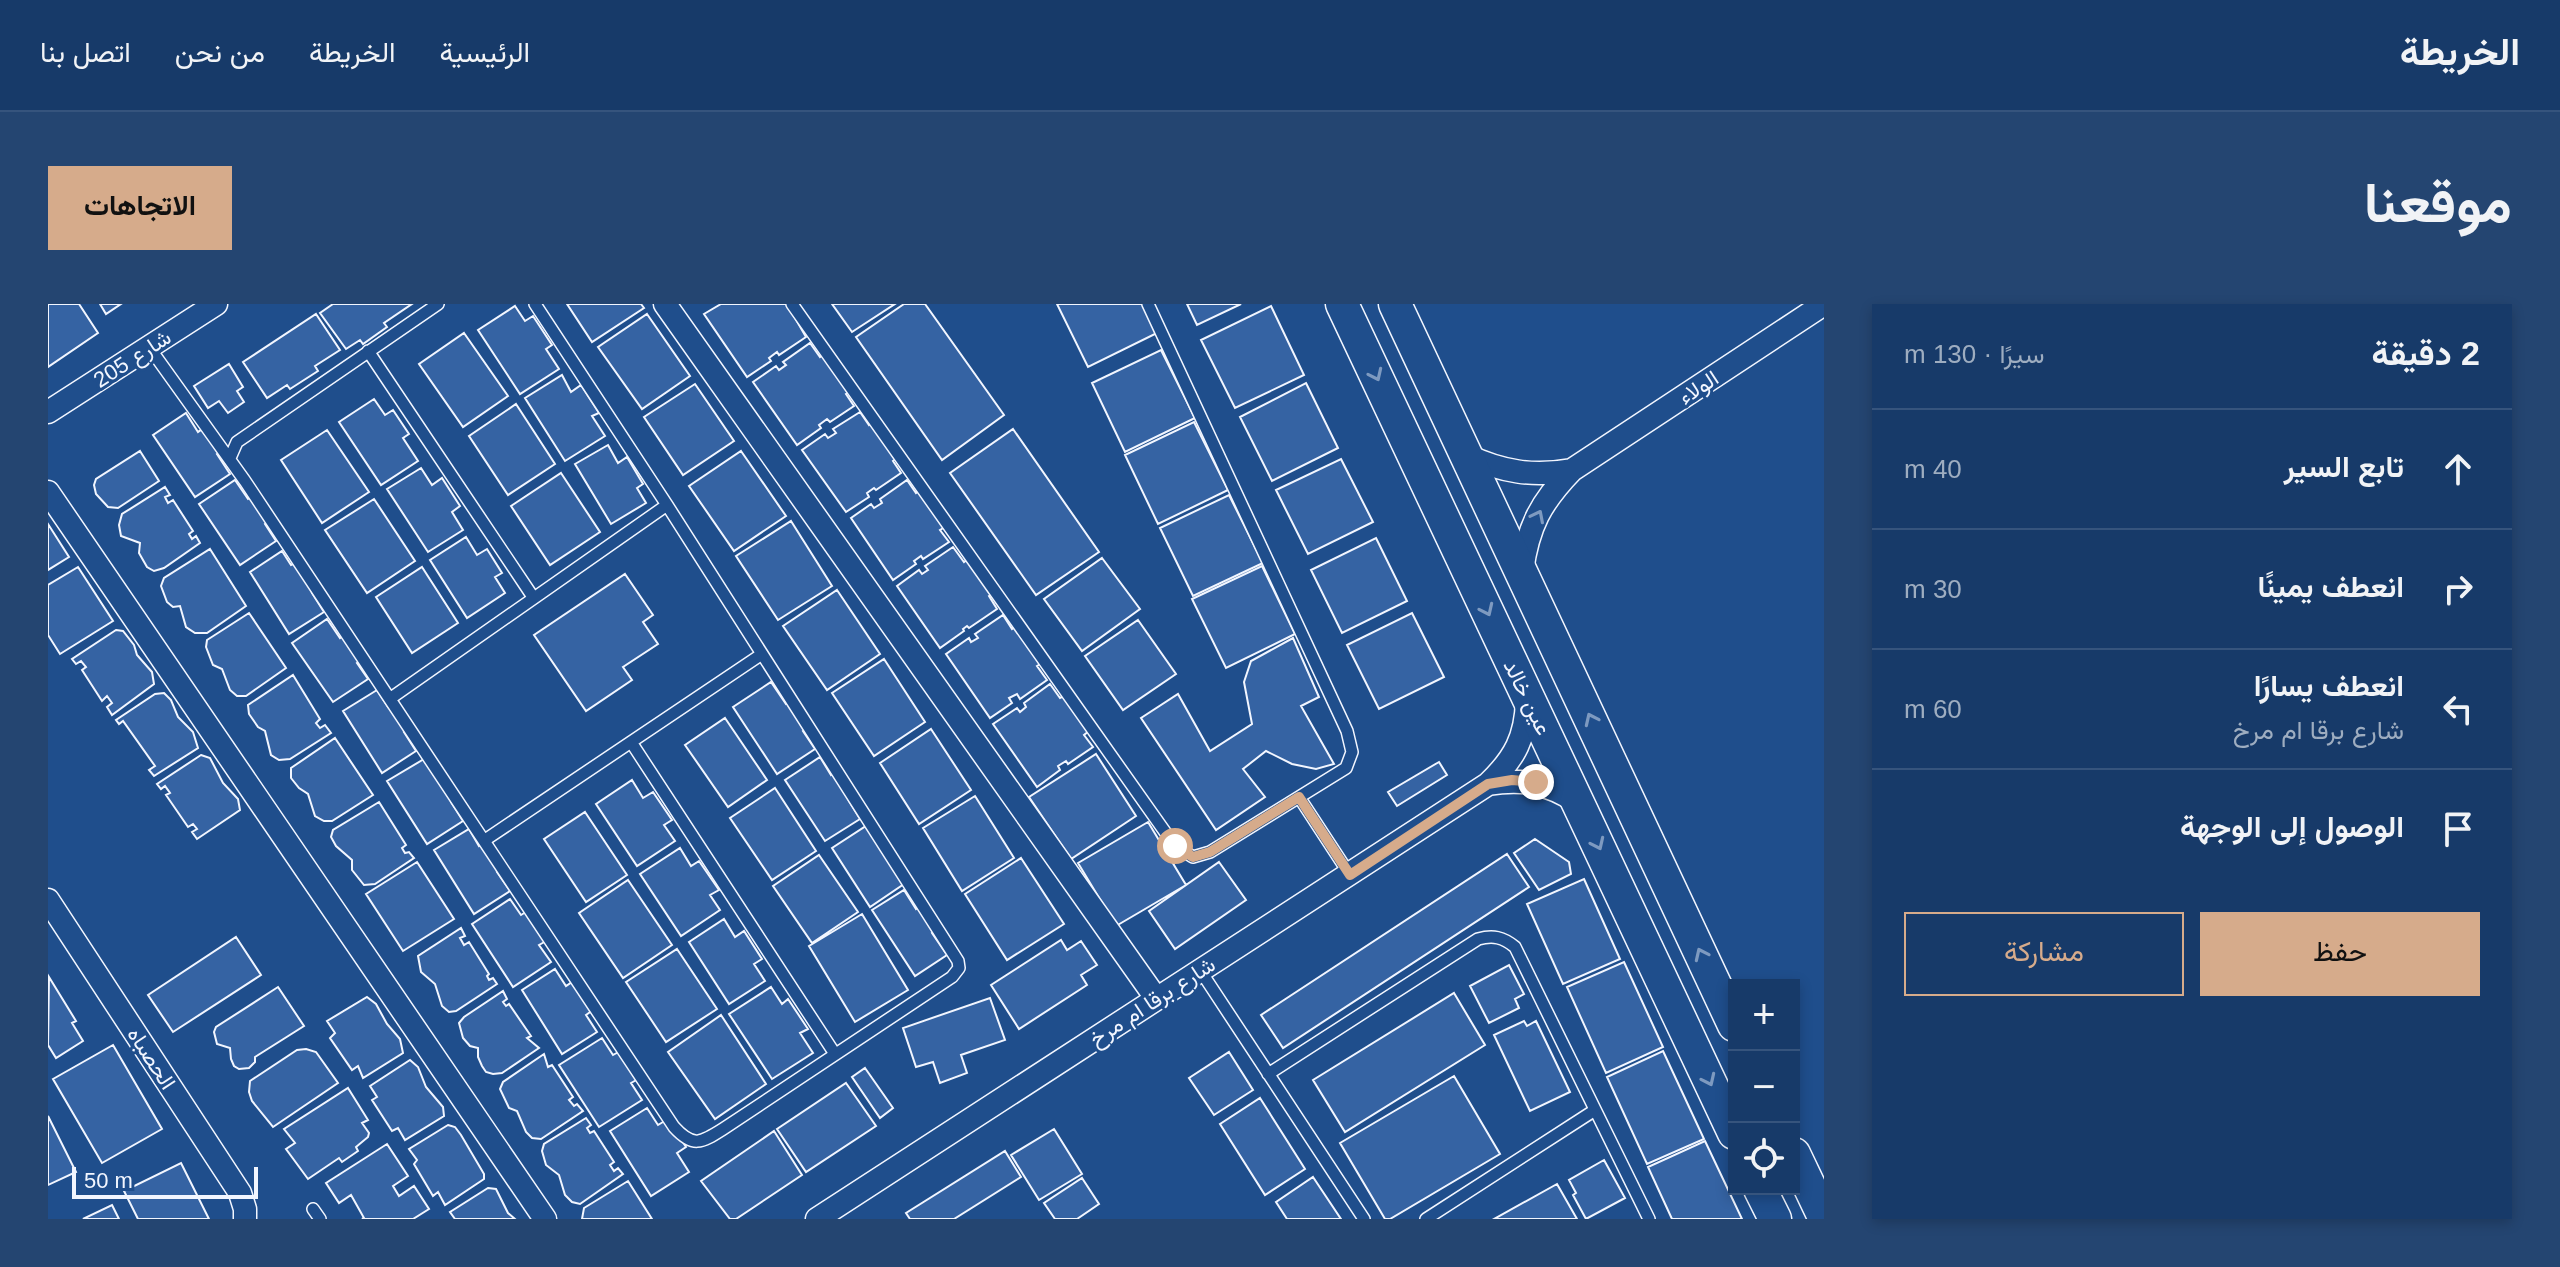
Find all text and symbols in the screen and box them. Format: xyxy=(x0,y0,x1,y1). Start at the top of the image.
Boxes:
text: الخريطة xyxy=(2400,31,2520,73)
text: اتصل بنا xyxy=(40,37,131,68)
text: من نحن xyxy=(175,37,265,68)
text: الخريطة xyxy=(309,37,396,68)
text: الرئيسية xyxy=(440,37,530,68)
button: الاتجاهات xyxy=(48,166,232,250)
text: موقعنا xyxy=(2364,171,2512,234)
street label: شارع 205 xyxy=(89,324,177,394)
text: 2 دقيقة xyxy=(2371,334,2480,372)
text: سيرًا · 130 m xyxy=(1904,339,2045,369)
street label: الولاء xyxy=(1674,365,1724,410)
one-way arrow xyxy=(1366,366,1382,381)
icon: ahead xyxy=(2436,447,2480,491)
text: تابع السير xyxy=(2284,450,2404,483)
text: 40 m xyxy=(1904,454,1962,484)
one-way arrow xyxy=(1528,509,1543,524)
icon: right xyxy=(2436,567,2480,611)
text: انعطف يمينًا xyxy=(2257,570,2404,603)
text: 30 m xyxy=(1904,574,1962,604)
one-way arrow xyxy=(1477,601,1493,616)
street label: عين خالد xyxy=(1498,655,1556,739)
text: انعطف يسارًا xyxy=(2254,669,2404,702)
icon: left xyxy=(2436,687,2480,731)
text: 60 m xyxy=(1904,694,1962,724)
one-way arrow xyxy=(1585,712,1601,727)
text: شارع برقا ام مرخ xyxy=(2233,715,2404,745)
route end xyxy=(1518,764,1554,800)
icon: arrive xyxy=(2436,807,2480,851)
text: الوصول إلى الوجهة xyxy=(2180,810,2404,843)
route start xyxy=(1157,828,1193,864)
one-way arrow xyxy=(1589,836,1605,851)
button: مشاركة xyxy=(1904,912,2184,996)
button: حفظ xyxy=(2200,912,2480,996)
one-way arrow xyxy=(1695,948,1711,963)
street label: شارع برقا ام مرخ xyxy=(1085,951,1221,1053)
map controls xyxy=(1728,979,1800,1195)
button: + xyxy=(1728,979,1800,1051)
street label: الحصباه xyxy=(122,1023,181,1094)
button: − xyxy=(1728,1051,1800,1123)
one-way arrow xyxy=(1699,1071,1715,1086)
button: locate xyxy=(1728,1123,1800,1195)
scale bar xyxy=(72,1163,258,1199)
text: 50 m xyxy=(84,1168,133,1193)

